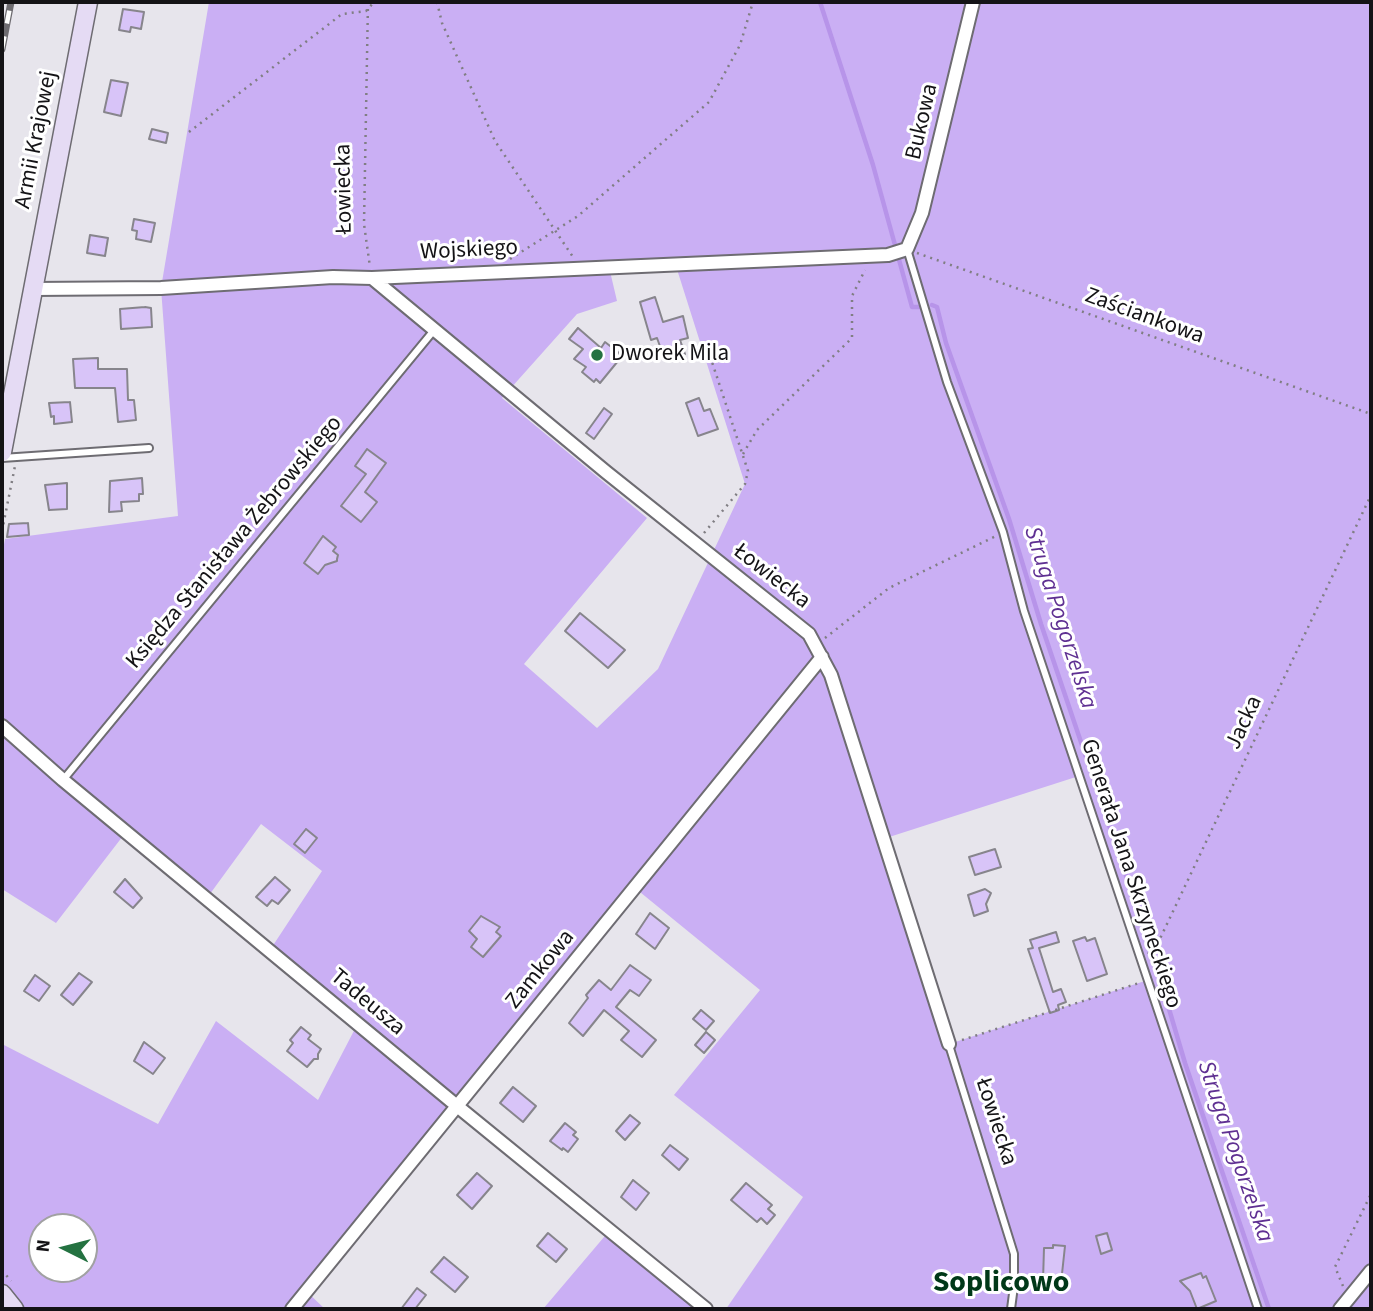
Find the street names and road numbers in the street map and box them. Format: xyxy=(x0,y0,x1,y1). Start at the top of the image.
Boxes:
street label: Armii Krajowej xyxy=(10,69,64,211)
street label: Bukowa xyxy=(901,81,945,163)
street label: Łowiecka xyxy=(330,144,360,234)
street label: Wojskiego xyxy=(419,235,519,267)
street label: Zaściankowa xyxy=(1081,283,1207,351)
street label: Księdza Stanisława Żebrowskiego xyxy=(121,411,349,675)
street label: Łowiecka xyxy=(727,538,815,616)
street label: Jacka xyxy=(1221,692,1269,754)
street label: Generała Jana Skrzyneckiego xyxy=(1073,736,1187,1012)
street label: Zamkowa xyxy=(501,925,581,1015)
street label: Tadeusza xyxy=(324,964,410,1042)
street label: Łowiecka xyxy=(968,1075,1022,1169)

